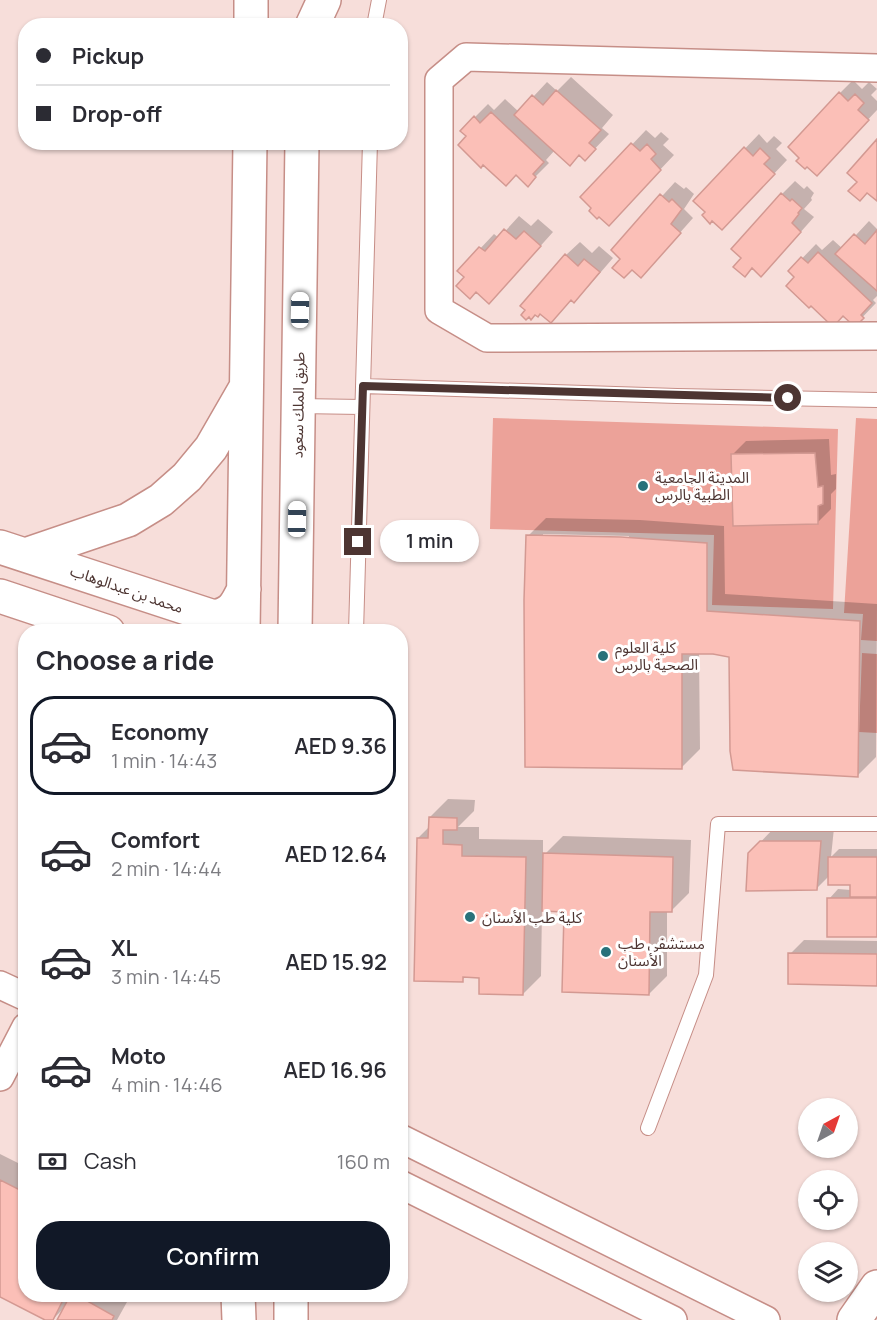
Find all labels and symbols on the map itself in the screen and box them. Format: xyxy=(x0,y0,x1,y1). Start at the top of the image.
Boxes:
car xyxy=(291,292,309,328)
street label: طريق الملك سعود xyxy=(287,352,309,458)
route start xyxy=(774,384,801,411)
place label: المدينة الجامعية الطبية بالرس xyxy=(655,467,749,505)
marker: المدينة الجامعية الطبية بالرس xyxy=(636,479,650,493)
car xyxy=(288,501,306,537)
callout: 1 min xyxy=(379,521,478,563)
route end xyxy=(344,528,371,555)
street label: محمد بن عبدالوهاب xyxy=(68,560,186,618)
place label: كلية العلوم الصحية بالرس xyxy=(615,637,698,675)
marker: كلية العلوم الصحية بالرس xyxy=(596,649,610,663)
place label: كلية طب الأسنان xyxy=(482,907,583,928)
marker: كلية طب الأسنان xyxy=(463,910,477,924)
place label: مستشفى طب الأسنان xyxy=(618,933,705,971)
marker: مستشفى طب الأسنان xyxy=(599,945,613,959)
north arrow xyxy=(798,1098,858,1158)

